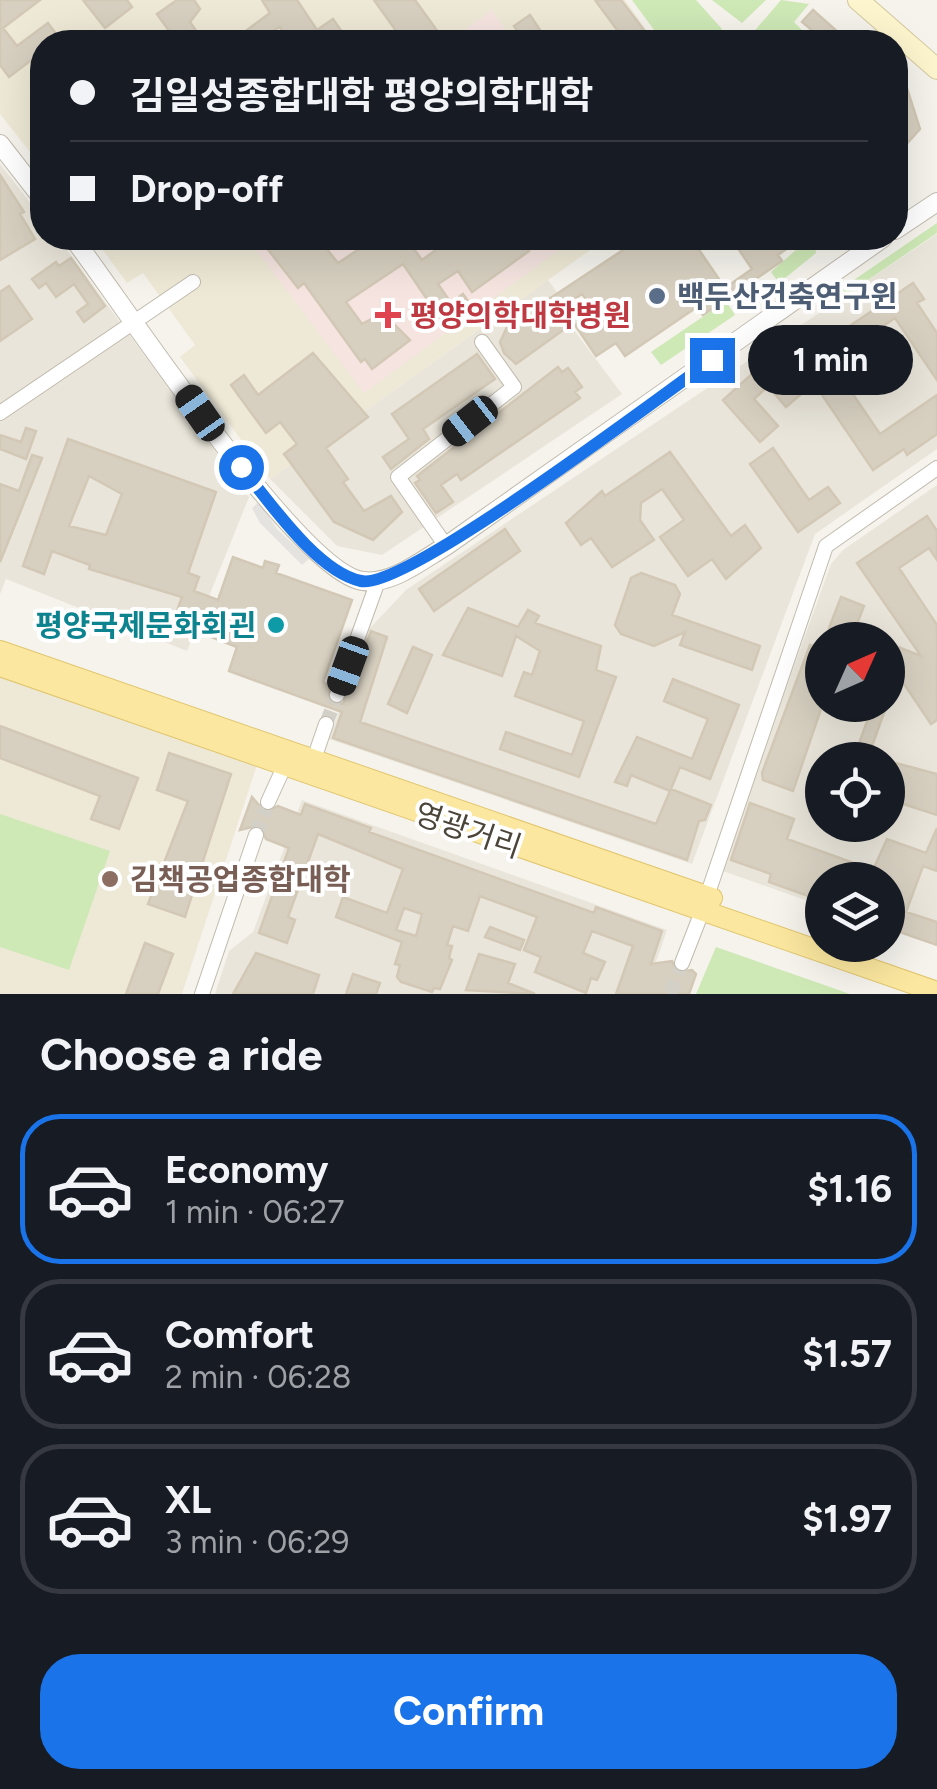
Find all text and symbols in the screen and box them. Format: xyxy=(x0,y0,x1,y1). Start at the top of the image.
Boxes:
text: 김일성종합대학 평양의학대학 xyxy=(130,73,594,119)
text: Drop-off xyxy=(130,166,283,212)
place label: 백두산건축연구윈 xyxy=(677,278,898,315)
marker: 백두산건축연구윈 xyxy=(646,285,668,307)
place label: 평양의학대학병원 xyxy=(410,297,631,334)
marker: 평양의학대학병원 xyxy=(375,302,401,328)
callout: 1 min xyxy=(747,325,912,395)
route end xyxy=(690,338,735,383)
text: 1 min xyxy=(793,341,868,379)
car xyxy=(171,380,229,446)
car xyxy=(437,391,503,451)
route start xyxy=(219,445,264,490)
place label: 평양국제문화회괸 xyxy=(35,607,256,644)
marker: 평양국제문화회괸 xyxy=(265,614,287,636)
north arrow xyxy=(805,622,905,722)
map controls xyxy=(805,622,905,962)
car xyxy=(324,633,372,699)
button: locate xyxy=(805,742,905,842)
street label: 영광거리 xyxy=(410,795,526,865)
place label: 김책공업종합대학 xyxy=(130,861,351,898)
button: layers xyxy=(805,862,905,962)
marker: 김책공업종합대학 xyxy=(99,868,121,890)
text: Choose a ride xyxy=(40,1027,322,1081)
icon: car xyxy=(45,1144,135,1234)
text: Economy xyxy=(165,1147,328,1193)
text: $1.16 xyxy=(807,1166,892,1212)
text: 1 min · 06:27 xyxy=(165,1193,344,1231)
icon: car xyxy=(45,1309,135,1399)
text: Comfort xyxy=(165,1312,314,1358)
text: $1.57 xyxy=(802,1331,892,1377)
text: 2 min · 06:28 xyxy=(165,1358,352,1396)
icon: car xyxy=(45,1474,135,1564)
text: XL xyxy=(165,1477,211,1523)
text: $1.97 xyxy=(802,1496,892,1542)
text: 3 min · 06:29 xyxy=(165,1523,349,1561)
button: Confirm xyxy=(40,1654,897,1769)

